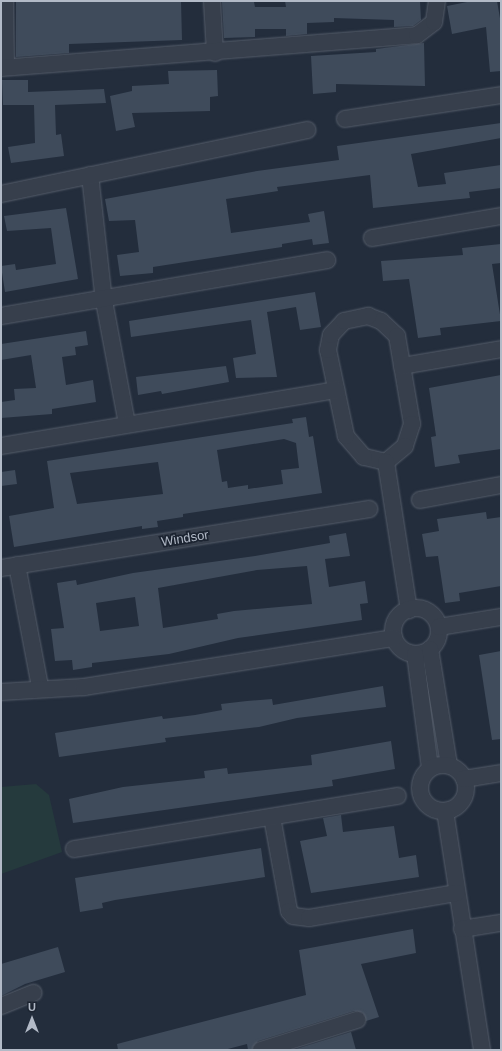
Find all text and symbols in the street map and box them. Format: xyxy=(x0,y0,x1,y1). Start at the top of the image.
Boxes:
street label: Windsor xyxy=(160,528,210,550)
north arrow xyxy=(12,999,52,1039)
text: U xyxy=(28,1001,36,1013)

